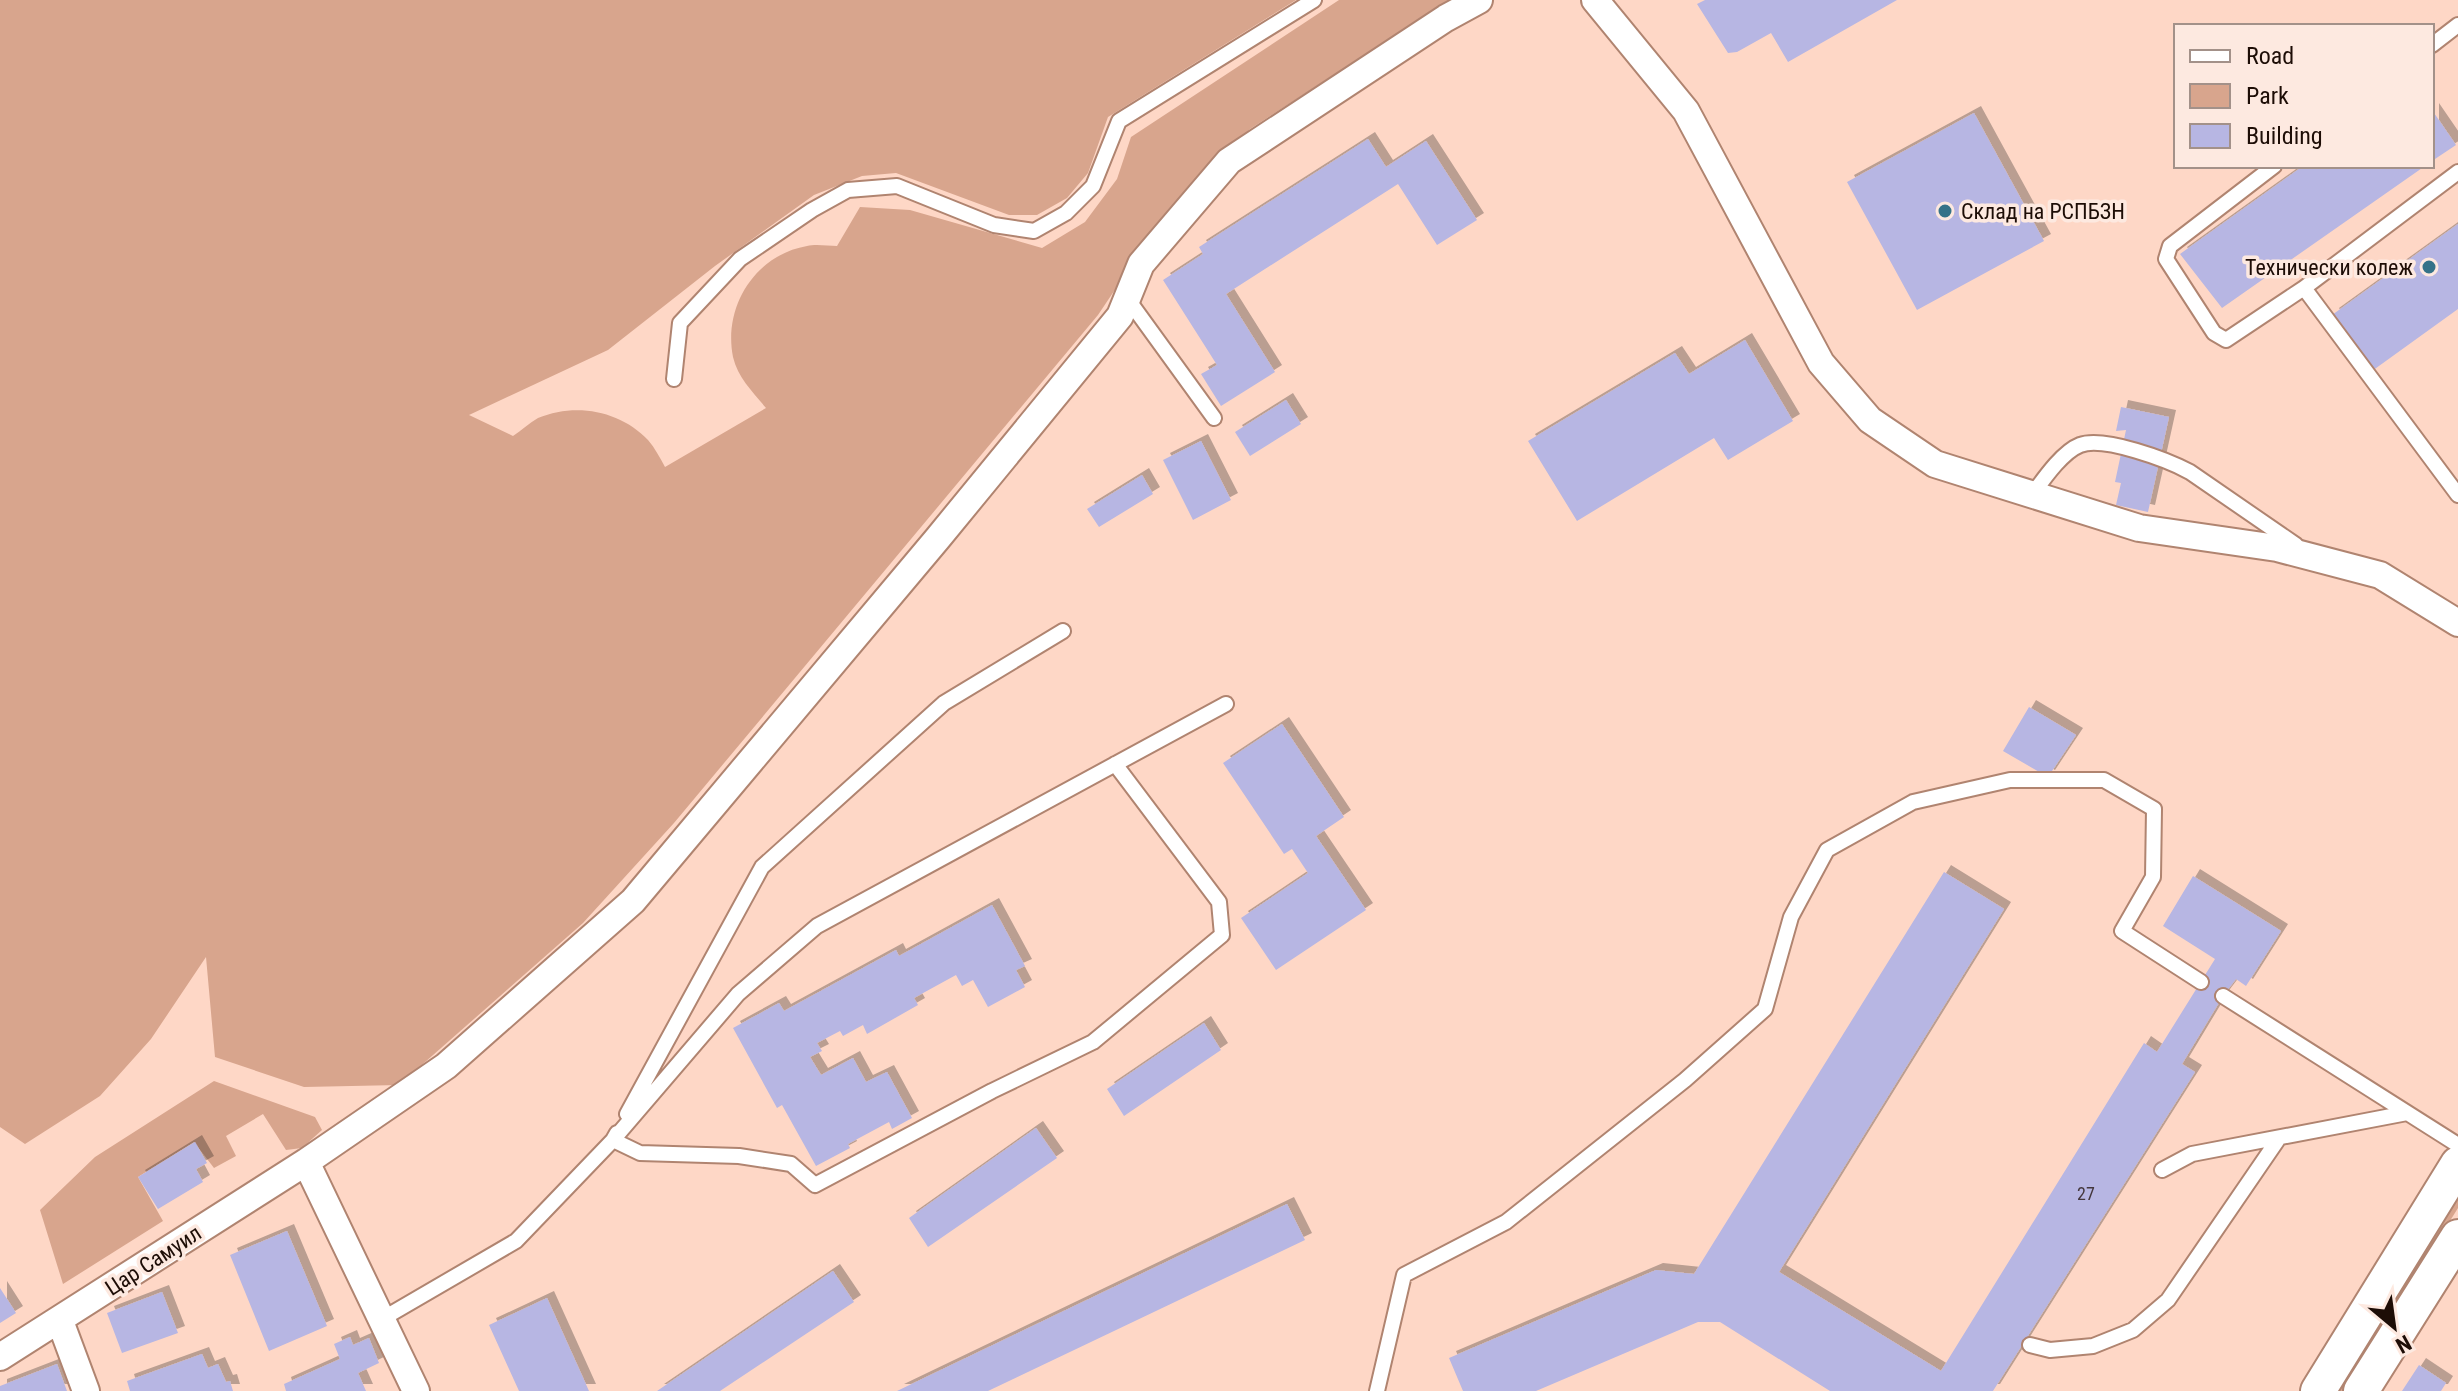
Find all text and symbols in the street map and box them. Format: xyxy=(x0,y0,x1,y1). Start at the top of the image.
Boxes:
legend xyxy=(2174,24,2434,168)
text: Road xyxy=(2246,42,2294,70)
text: Park xyxy=(2246,82,2289,110)
text: Building xyxy=(2246,122,2323,150)
place label: Склад на РСПБЗН xyxy=(1961,199,2125,224)
marker: Склад на РСПБЗН xyxy=(1936,202,1954,220)
place label: Технически колеж xyxy=(2245,255,2413,280)
marker: Технически колеж xyxy=(2420,258,2438,276)
house number: 27 xyxy=(2077,1183,2095,1204)
street label: Цар Самуил xyxy=(101,1220,206,1301)
north arrow xyxy=(2354,1287,2434,1367)
text: N xyxy=(2391,1330,2415,1358)

